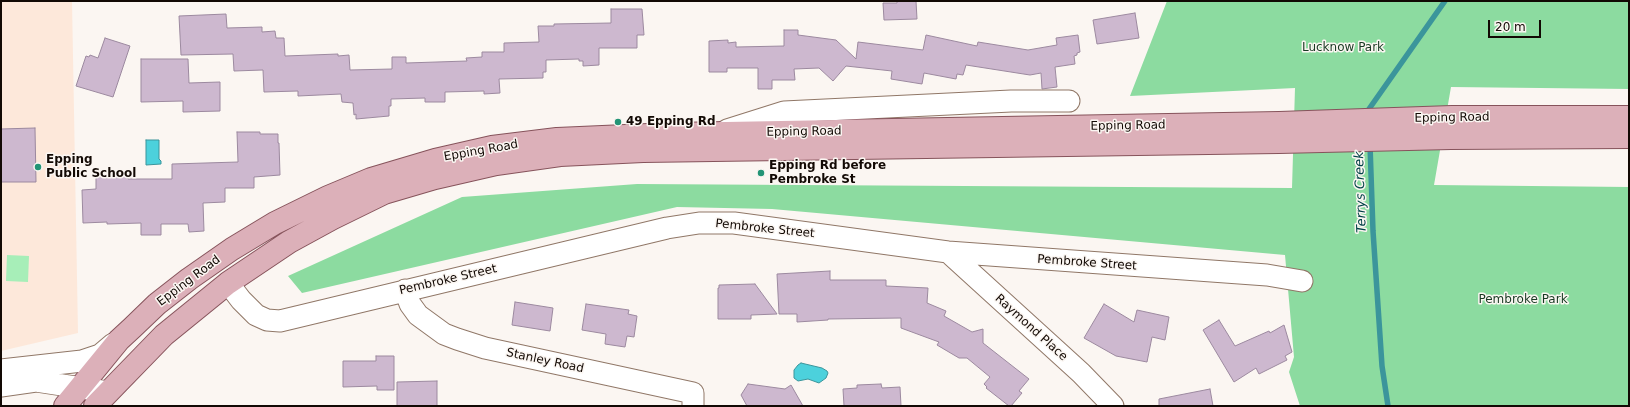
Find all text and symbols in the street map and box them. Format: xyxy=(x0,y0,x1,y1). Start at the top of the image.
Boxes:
scale bar xyxy=(1490,12,1543,38)
text: 20 m xyxy=(1495,20,1526,34)
park label: Lucknow Park xyxy=(1302,41,1384,55)
street label: Epping Road xyxy=(1414,110,1490,126)
place label: 49 Epping Rd xyxy=(626,115,716,129)
marker: 49 Epping Rd xyxy=(613,117,623,127)
street label: Epping Road xyxy=(1090,118,1166,134)
street label: Epping Road xyxy=(766,124,842,140)
street label: Epping Road xyxy=(443,137,519,165)
water label: Terrys Creek xyxy=(1352,151,1370,233)
place label: Epping Public School xyxy=(46,153,136,181)
place label: Epping Rd before Pembroke St xyxy=(769,159,886,187)
marker: Epping Public School xyxy=(33,162,43,172)
marker: Epping Rd before Pembroke St xyxy=(756,168,766,178)
street label: Pembroke Street xyxy=(715,217,815,241)
street label: Pembroke Street xyxy=(1037,252,1137,274)
street label: Epping Road xyxy=(155,253,223,309)
street label: Pembroke Street xyxy=(398,262,498,298)
street label: Raymond Place xyxy=(992,292,1070,364)
park label: Pembroke Park xyxy=(1478,293,1568,307)
street label: Stanley Road xyxy=(505,346,585,376)

